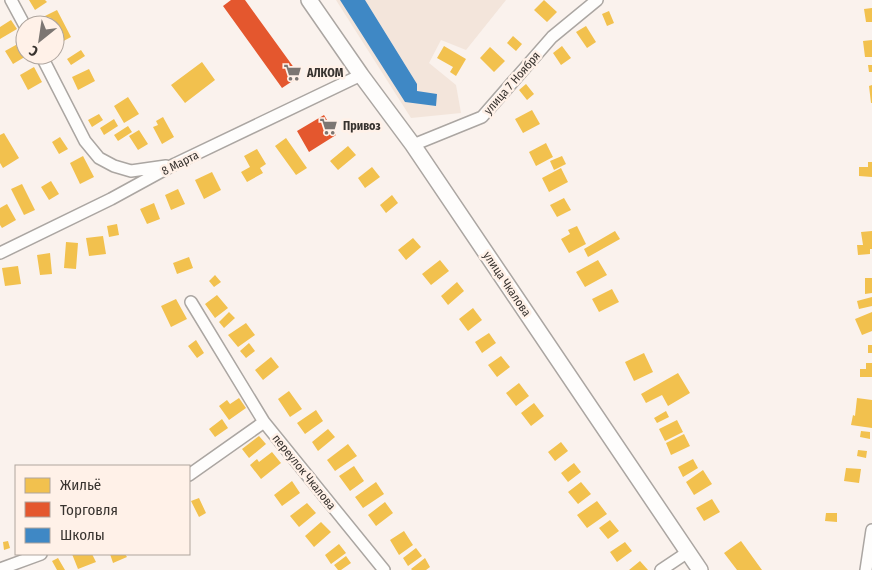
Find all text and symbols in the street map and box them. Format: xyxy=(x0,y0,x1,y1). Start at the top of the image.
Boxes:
north arrow xyxy=(15,15,65,65)
text: С xyxy=(26,41,41,60)
street label: улица 7 Ноября xyxy=(481,49,543,117)
supermarket icon: АЛКОМ xyxy=(283,63,303,83)
place label: АЛКОМ xyxy=(306,66,344,80)
supermarket icon: Привоз xyxy=(319,116,339,136)
place label: Привоз xyxy=(343,119,381,133)
street label: 8 Марта xyxy=(159,148,201,178)
street label: улица Чкалова xyxy=(480,249,534,319)
street label: переулок Чкалова xyxy=(269,431,339,513)
legend xyxy=(15,465,190,555)
text: Жильё xyxy=(60,476,101,494)
text: Торговля xyxy=(60,501,118,519)
text: Школы xyxy=(60,526,105,544)

